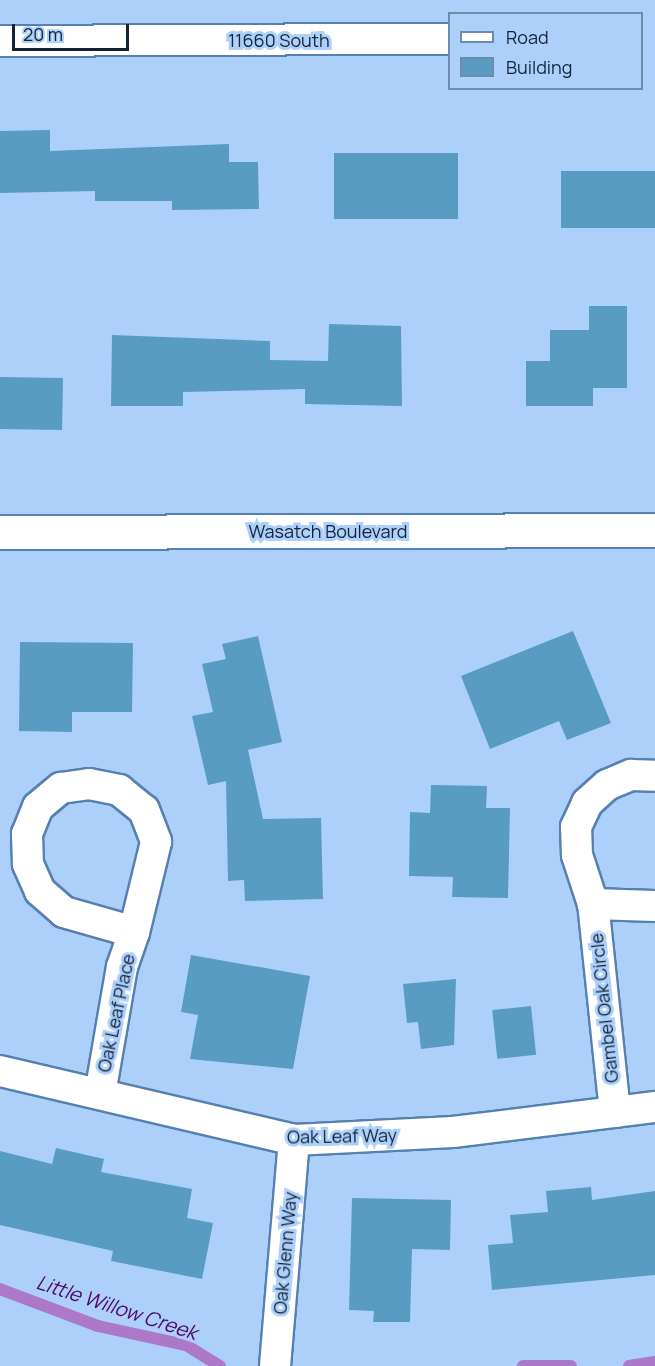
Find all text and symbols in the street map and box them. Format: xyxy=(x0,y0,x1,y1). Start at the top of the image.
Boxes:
scale bar xyxy=(15,12,132,50)
legend xyxy=(448,12,643,90)
text: 20 m xyxy=(23,22,63,46)
text: Road xyxy=(506,25,549,49)
street label: 11660 South xyxy=(228,29,330,51)
text: Building xyxy=(506,55,572,79)
street label: Wasatch Boulevard xyxy=(249,520,407,542)
street label: Gambel Oak Circle xyxy=(585,932,623,1084)
street label: Oak Leaf Place xyxy=(93,952,139,1074)
street label: Oak Leaf Way xyxy=(287,1124,397,1148)
street label: Oak Glenn Way xyxy=(269,1191,301,1315)
water label: Little Willow Creek xyxy=(34,1270,200,1344)

